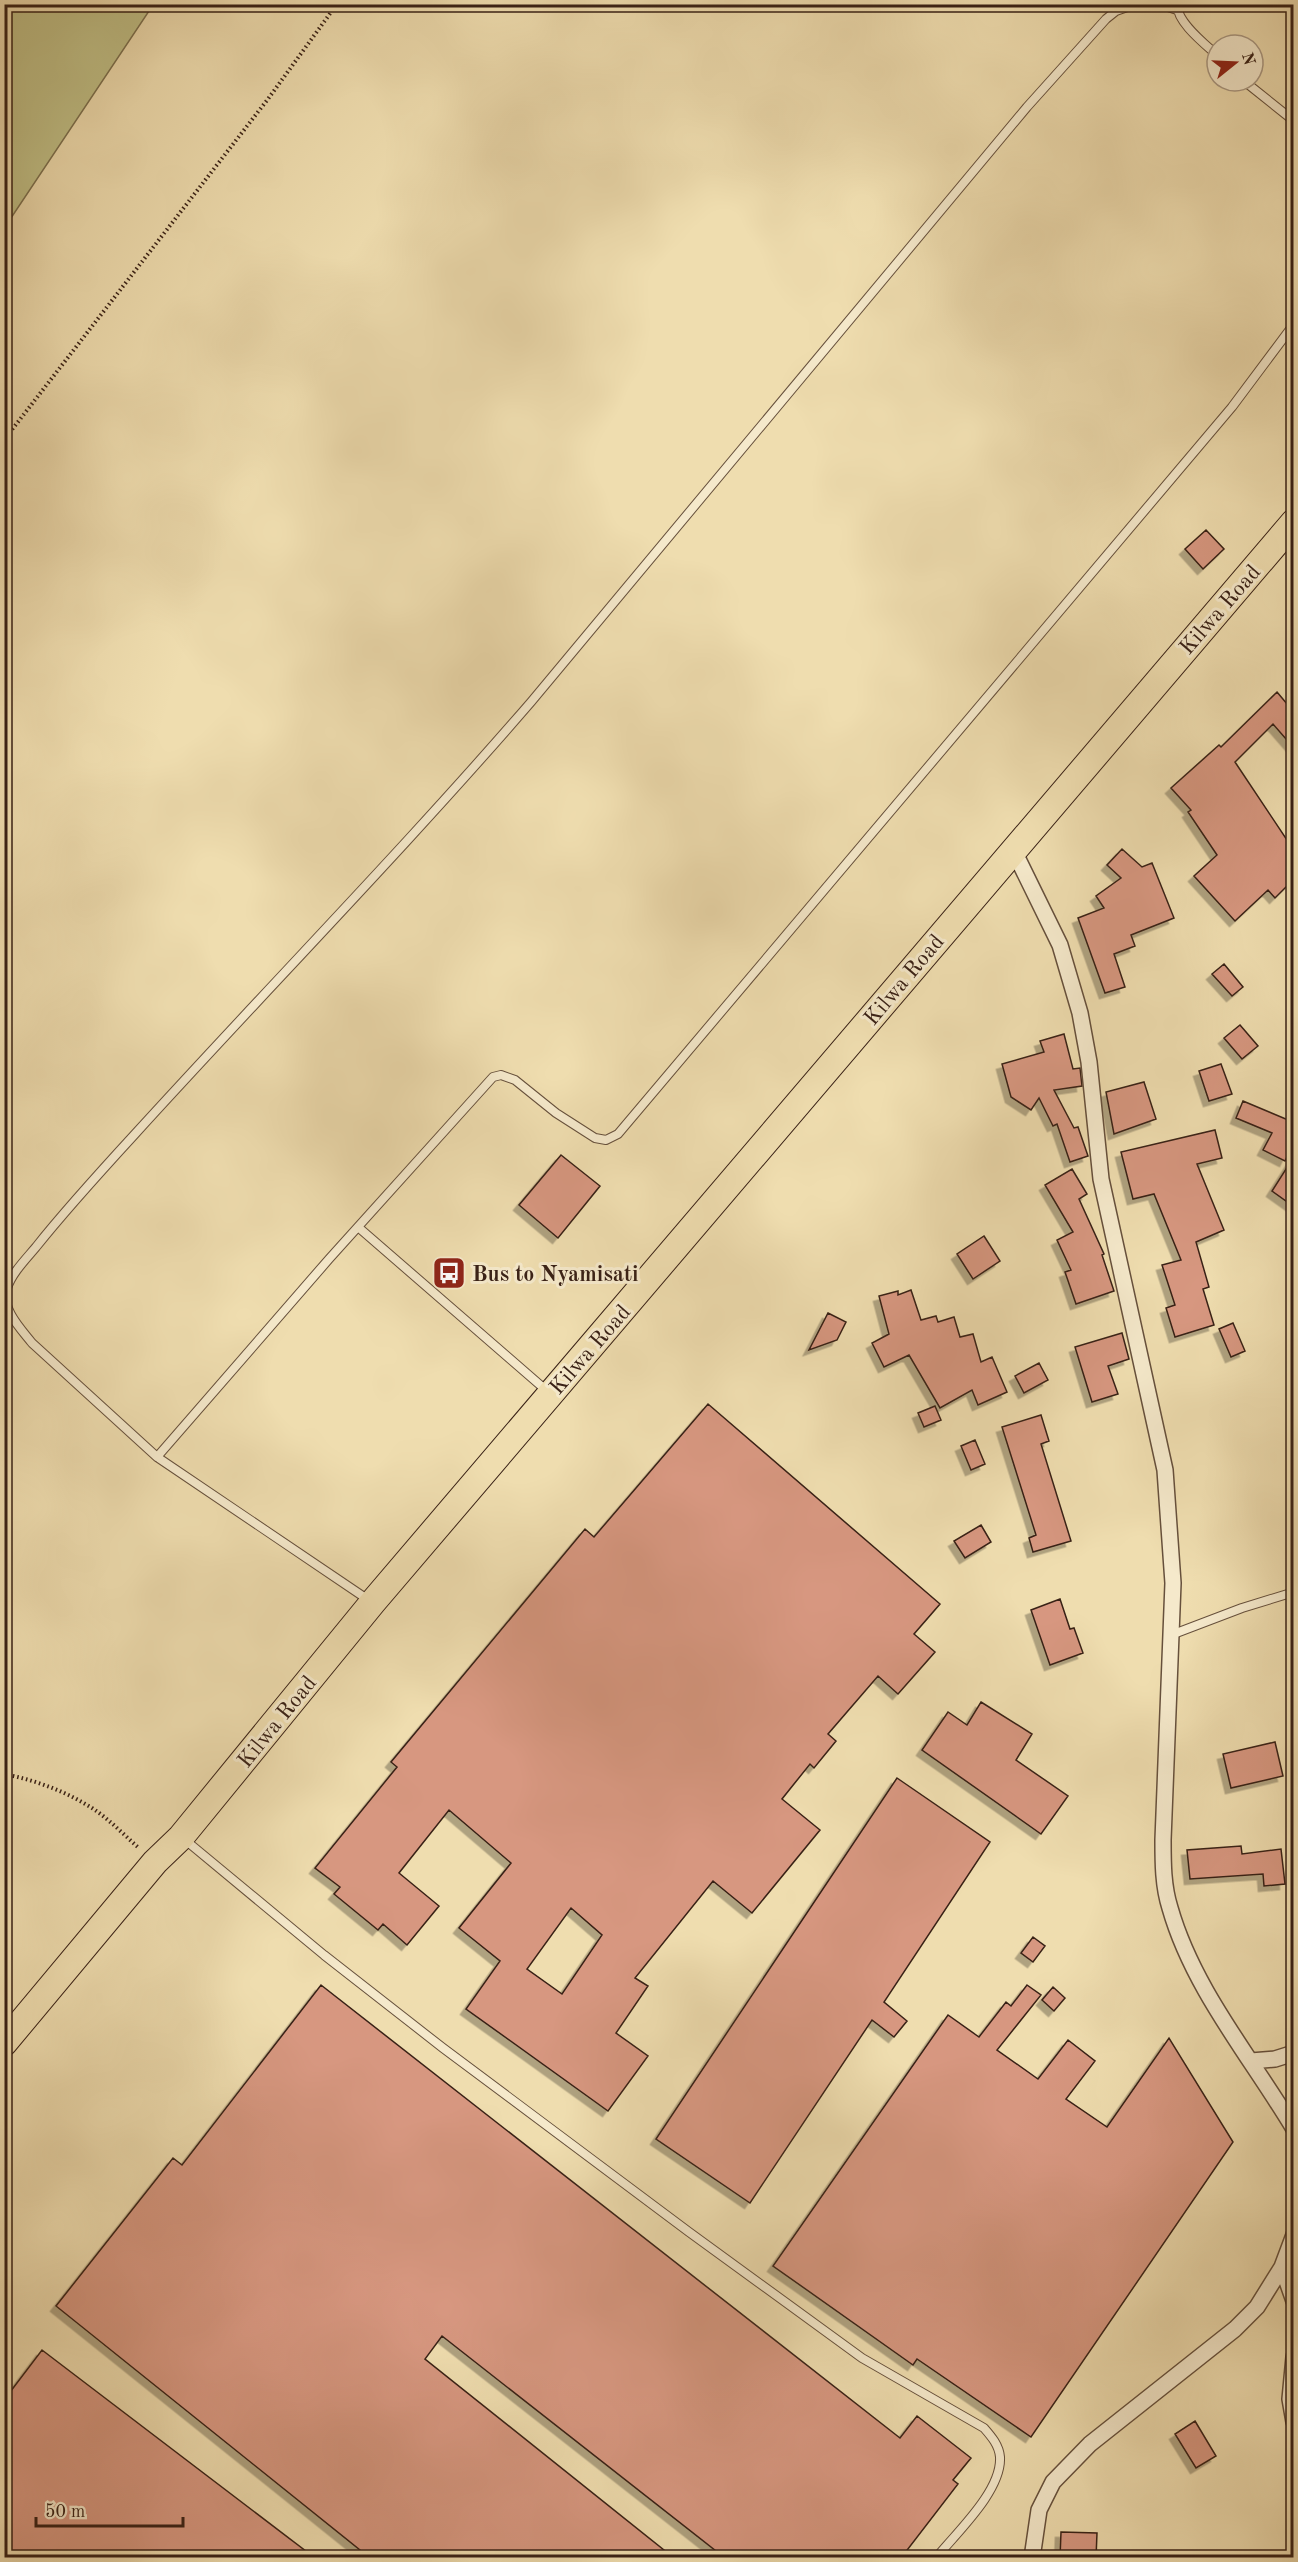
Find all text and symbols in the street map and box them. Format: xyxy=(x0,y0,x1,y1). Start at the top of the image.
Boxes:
north arrow xyxy=(1205,33,1265,93)
text: N xyxy=(1238,51,1257,68)
street label: Kilwa Road xyxy=(1176,561,1265,659)
street label: Kilwa Road xyxy=(860,931,949,1030)
bus stop icon: Bus to Nyamisati xyxy=(431,1255,467,1291)
place label: Bus to Nyamisati xyxy=(472,1264,639,1286)
street label: Kilwa Road xyxy=(546,1301,635,1399)
street label: Kilwa Road xyxy=(234,1672,321,1772)
scale bar xyxy=(36,2490,183,2528)
text: 50 m xyxy=(45,2503,85,2521)

